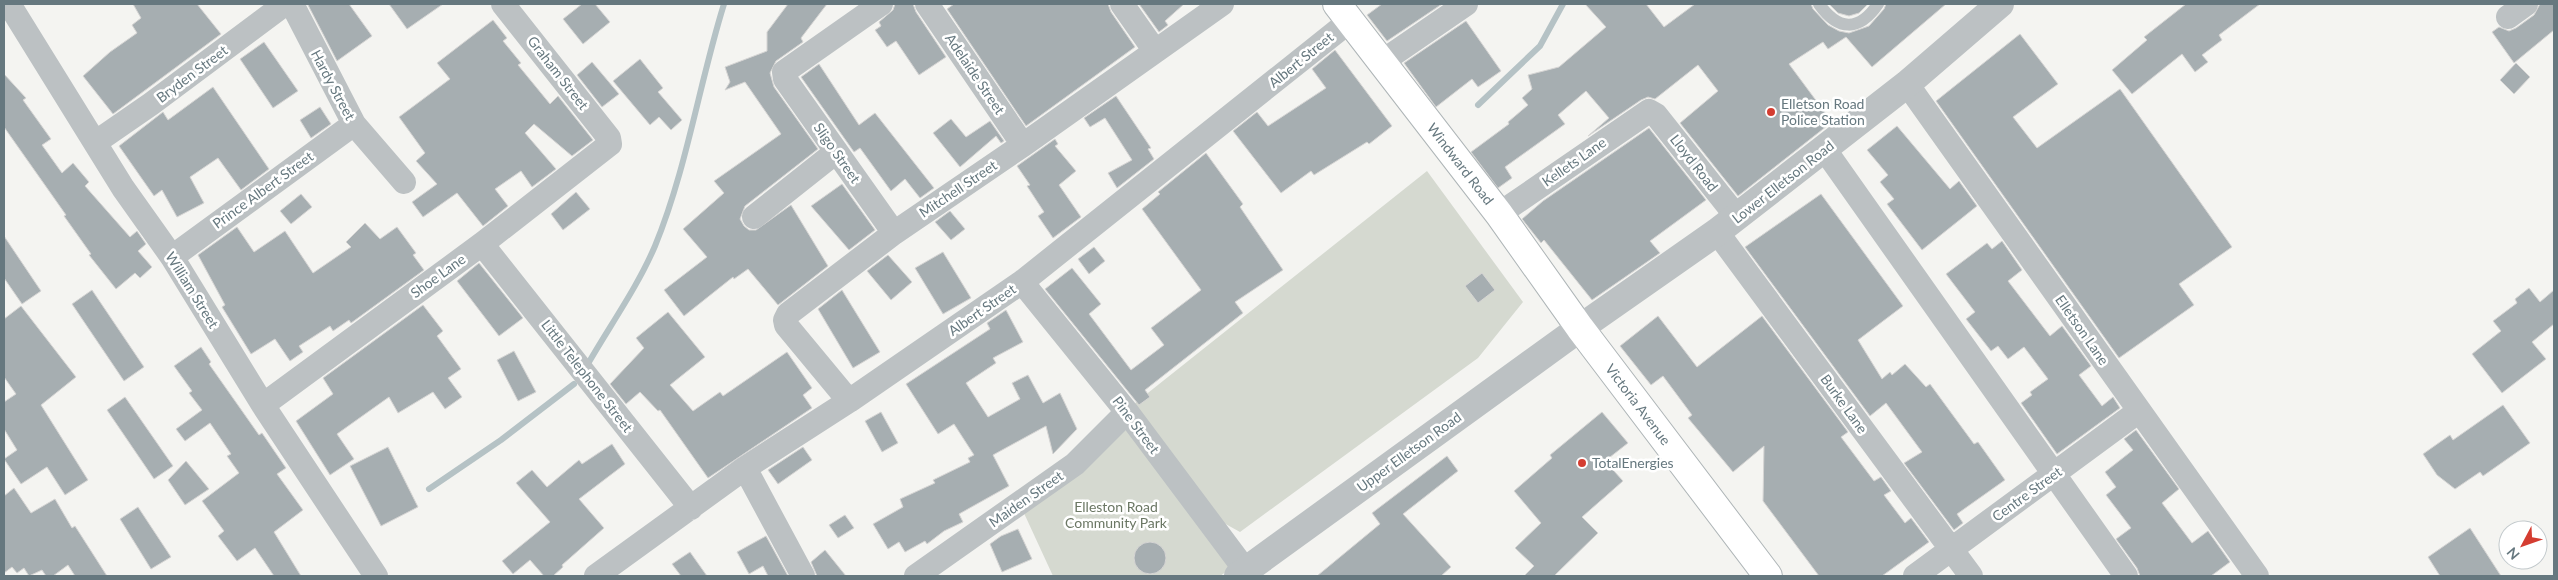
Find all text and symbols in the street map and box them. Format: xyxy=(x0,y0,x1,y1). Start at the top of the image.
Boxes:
street label: Albert Street xyxy=(1265,28,1337,91)
street label: Adelaide Street xyxy=(942,30,1009,117)
street label: Graham Street xyxy=(524,32,592,113)
street label: Bryden Street xyxy=(153,41,231,106)
street label: Hardy Street xyxy=(308,47,359,123)
place label: Elletson Road Police Station xyxy=(1781,95,1865,128)
marker: Elletson Road Police Station xyxy=(1765,106,1777,118)
street label: Sligo Street xyxy=(810,119,864,186)
street label: Windward Road xyxy=(1424,119,1498,208)
street label: Lloyd Road xyxy=(1667,131,1722,195)
street label: Kellets Lane xyxy=(1538,133,1609,190)
street label: Lower Elletson Road xyxy=(1728,137,1837,227)
street label: Prince Albert Street xyxy=(209,147,316,232)
street label: Mitchell Street xyxy=(916,156,1000,221)
street label: William Street xyxy=(162,248,223,331)
street label: Shoe Lane xyxy=(407,250,468,301)
street label: Albert Street xyxy=(945,280,1019,339)
street label: Elletson Lane xyxy=(2052,291,2113,368)
street label: Little Telephone Street xyxy=(538,316,637,435)
street label: Victoria Avenue xyxy=(1602,360,1675,448)
street label: Burke Lane xyxy=(1817,371,1872,437)
street label: Pine Street xyxy=(1109,393,1163,457)
street label: Upper Elletson Road xyxy=(1353,408,1464,495)
place label: TotalEnergies xyxy=(1592,454,1674,471)
marker: TotalEnergies xyxy=(1576,457,1588,469)
street label: Centre Street xyxy=(1989,463,2065,525)
street label: Maiden Street xyxy=(985,467,1066,530)
park label: Elleston Road Community Park xyxy=(1065,498,1168,531)
north arrow xyxy=(2498,520,2548,570)
text: N xyxy=(2503,544,2523,564)

